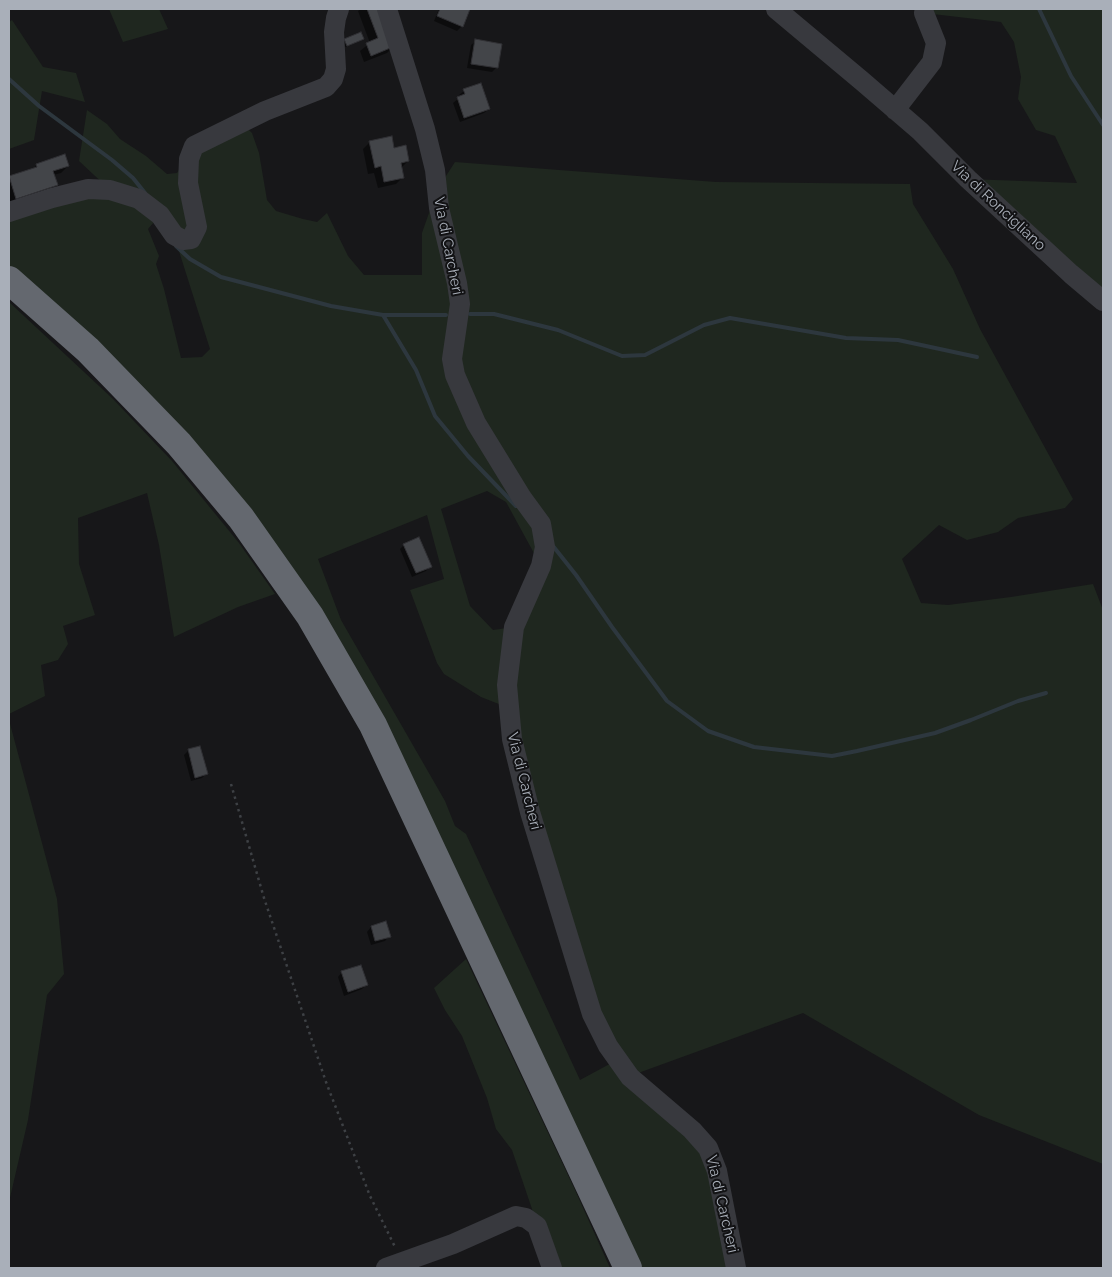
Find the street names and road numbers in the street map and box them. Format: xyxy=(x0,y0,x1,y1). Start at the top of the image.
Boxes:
street label: Via di Roncigliano xyxy=(947,157,1049,255)
street label: Via di Carcheri xyxy=(430,195,466,297)
street label: Via di Carcheri xyxy=(503,730,545,832)
street label: Via di Carcheri xyxy=(702,1153,742,1255)

